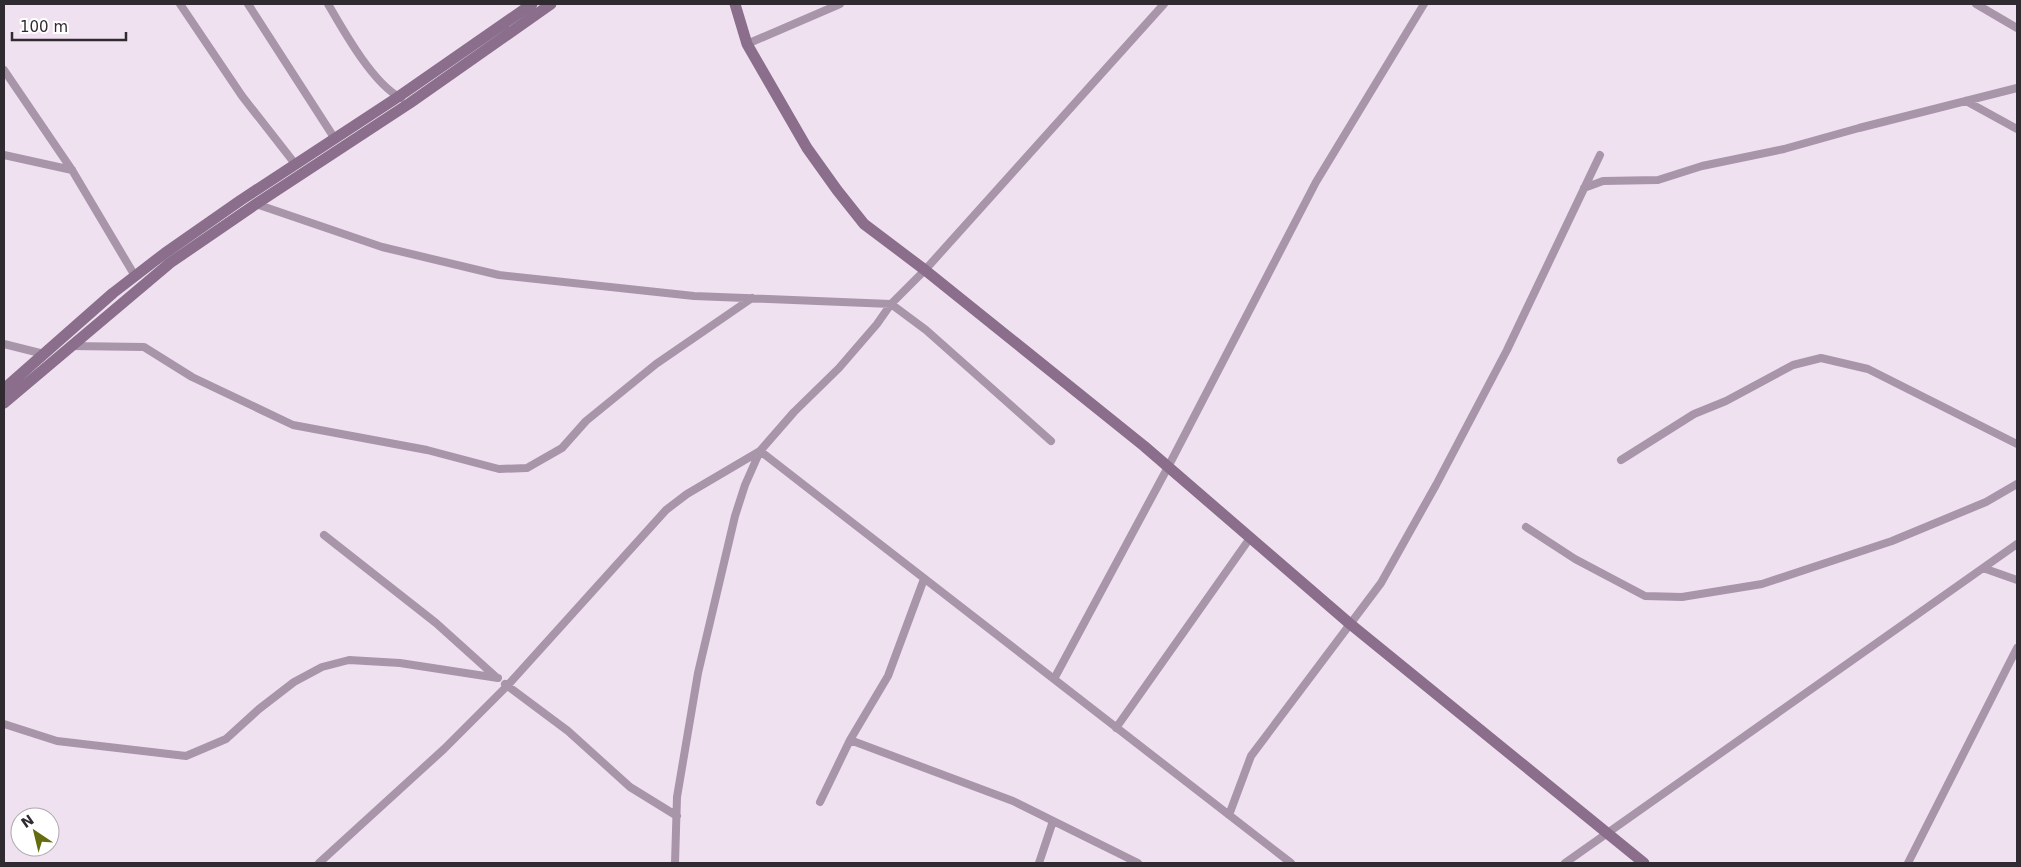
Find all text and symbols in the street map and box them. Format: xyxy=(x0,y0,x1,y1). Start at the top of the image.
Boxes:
scale bar xyxy=(12,10,126,42)
text: 100 m xyxy=(20,18,68,36)
north arrow xyxy=(10,807,60,857)
text: N xyxy=(18,811,37,831)

